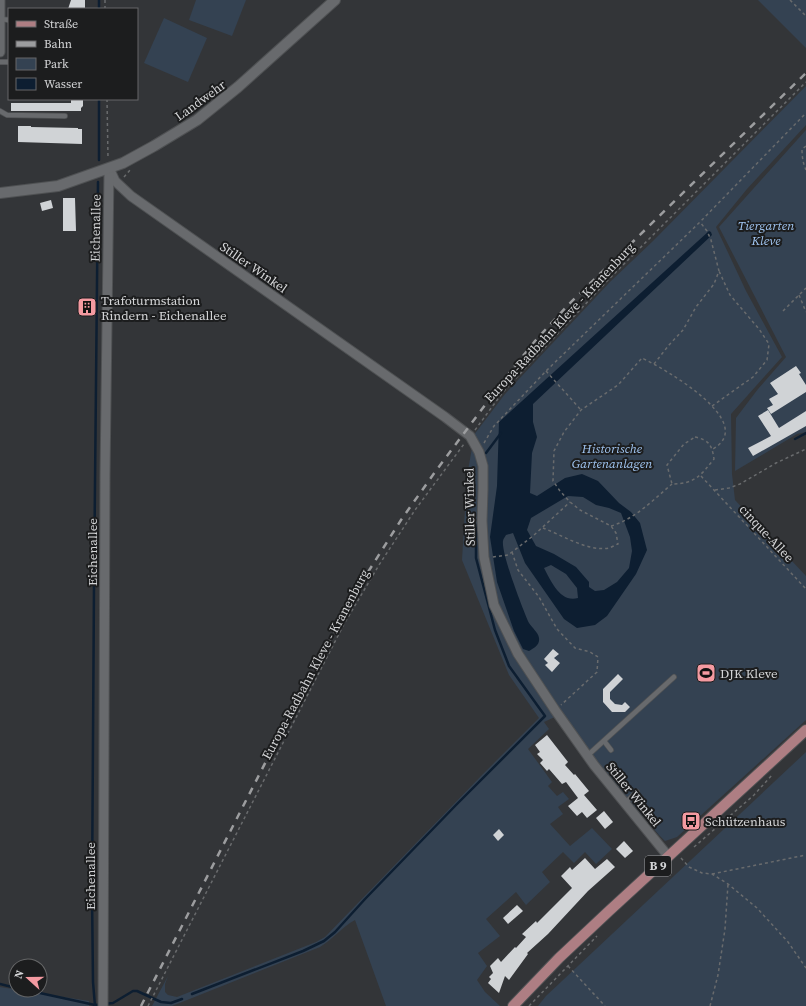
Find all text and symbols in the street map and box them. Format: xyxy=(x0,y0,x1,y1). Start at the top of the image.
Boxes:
legend xyxy=(8,8,138,100)
text: Straße xyxy=(44,16,78,32)
text: Bahn xyxy=(44,36,72,52)
text: Park xyxy=(44,56,69,72)
text: Wasser xyxy=(44,76,82,92)
street label: Landwehr xyxy=(171,76,230,125)
street label: Eichenallee xyxy=(86,194,105,262)
park label: Tiergarten Kleve xyxy=(738,217,795,249)
street label: Stiller Winkel xyxy=(217,238,291,297)
street label: Europa-Radbahn Kleve - Kranenburg xyxy=(480,238,638,406)
place label: Trafoturmstation Rindern - Eichenallee xyxy=(101,292,227,324)
building icon: Trafoturmstation Rindern - Eichenallee xyxy=(76,296,98,318)
park label: Historische Gartenanlagen xyxy=(572,440,653,472)
street label: Stiller Winkel xyxy=(460,468,479,546)
street label: cinque-Allee xyxy=(736,501,798,566)
street label: Eichenallee xyxy=(84,518,101,586)
street label: Europa-Radbahn Kleve - Kranenburg xyxy=(258,566,373,762)
sports icon: DJK Kleve xyxy=(695,662,717,684)
place label: DJK Kleve xyxy=(720,665,778,682)
street label: Stiller Winkel xyxy=(602,759,665,830)
bus stop icon: Schützenhaus xyxy=(680,810,702,832)
place label: Schützenhaus xyxy=(705,813,786,830)
street label: Eichenallee xyxy=(82,842,99,910)
road number: B 9 xyxy=(645,856,671,876)
north arrow xyxy=(8,958,48,998)
text: N xyxy=(11,968,28,981)

